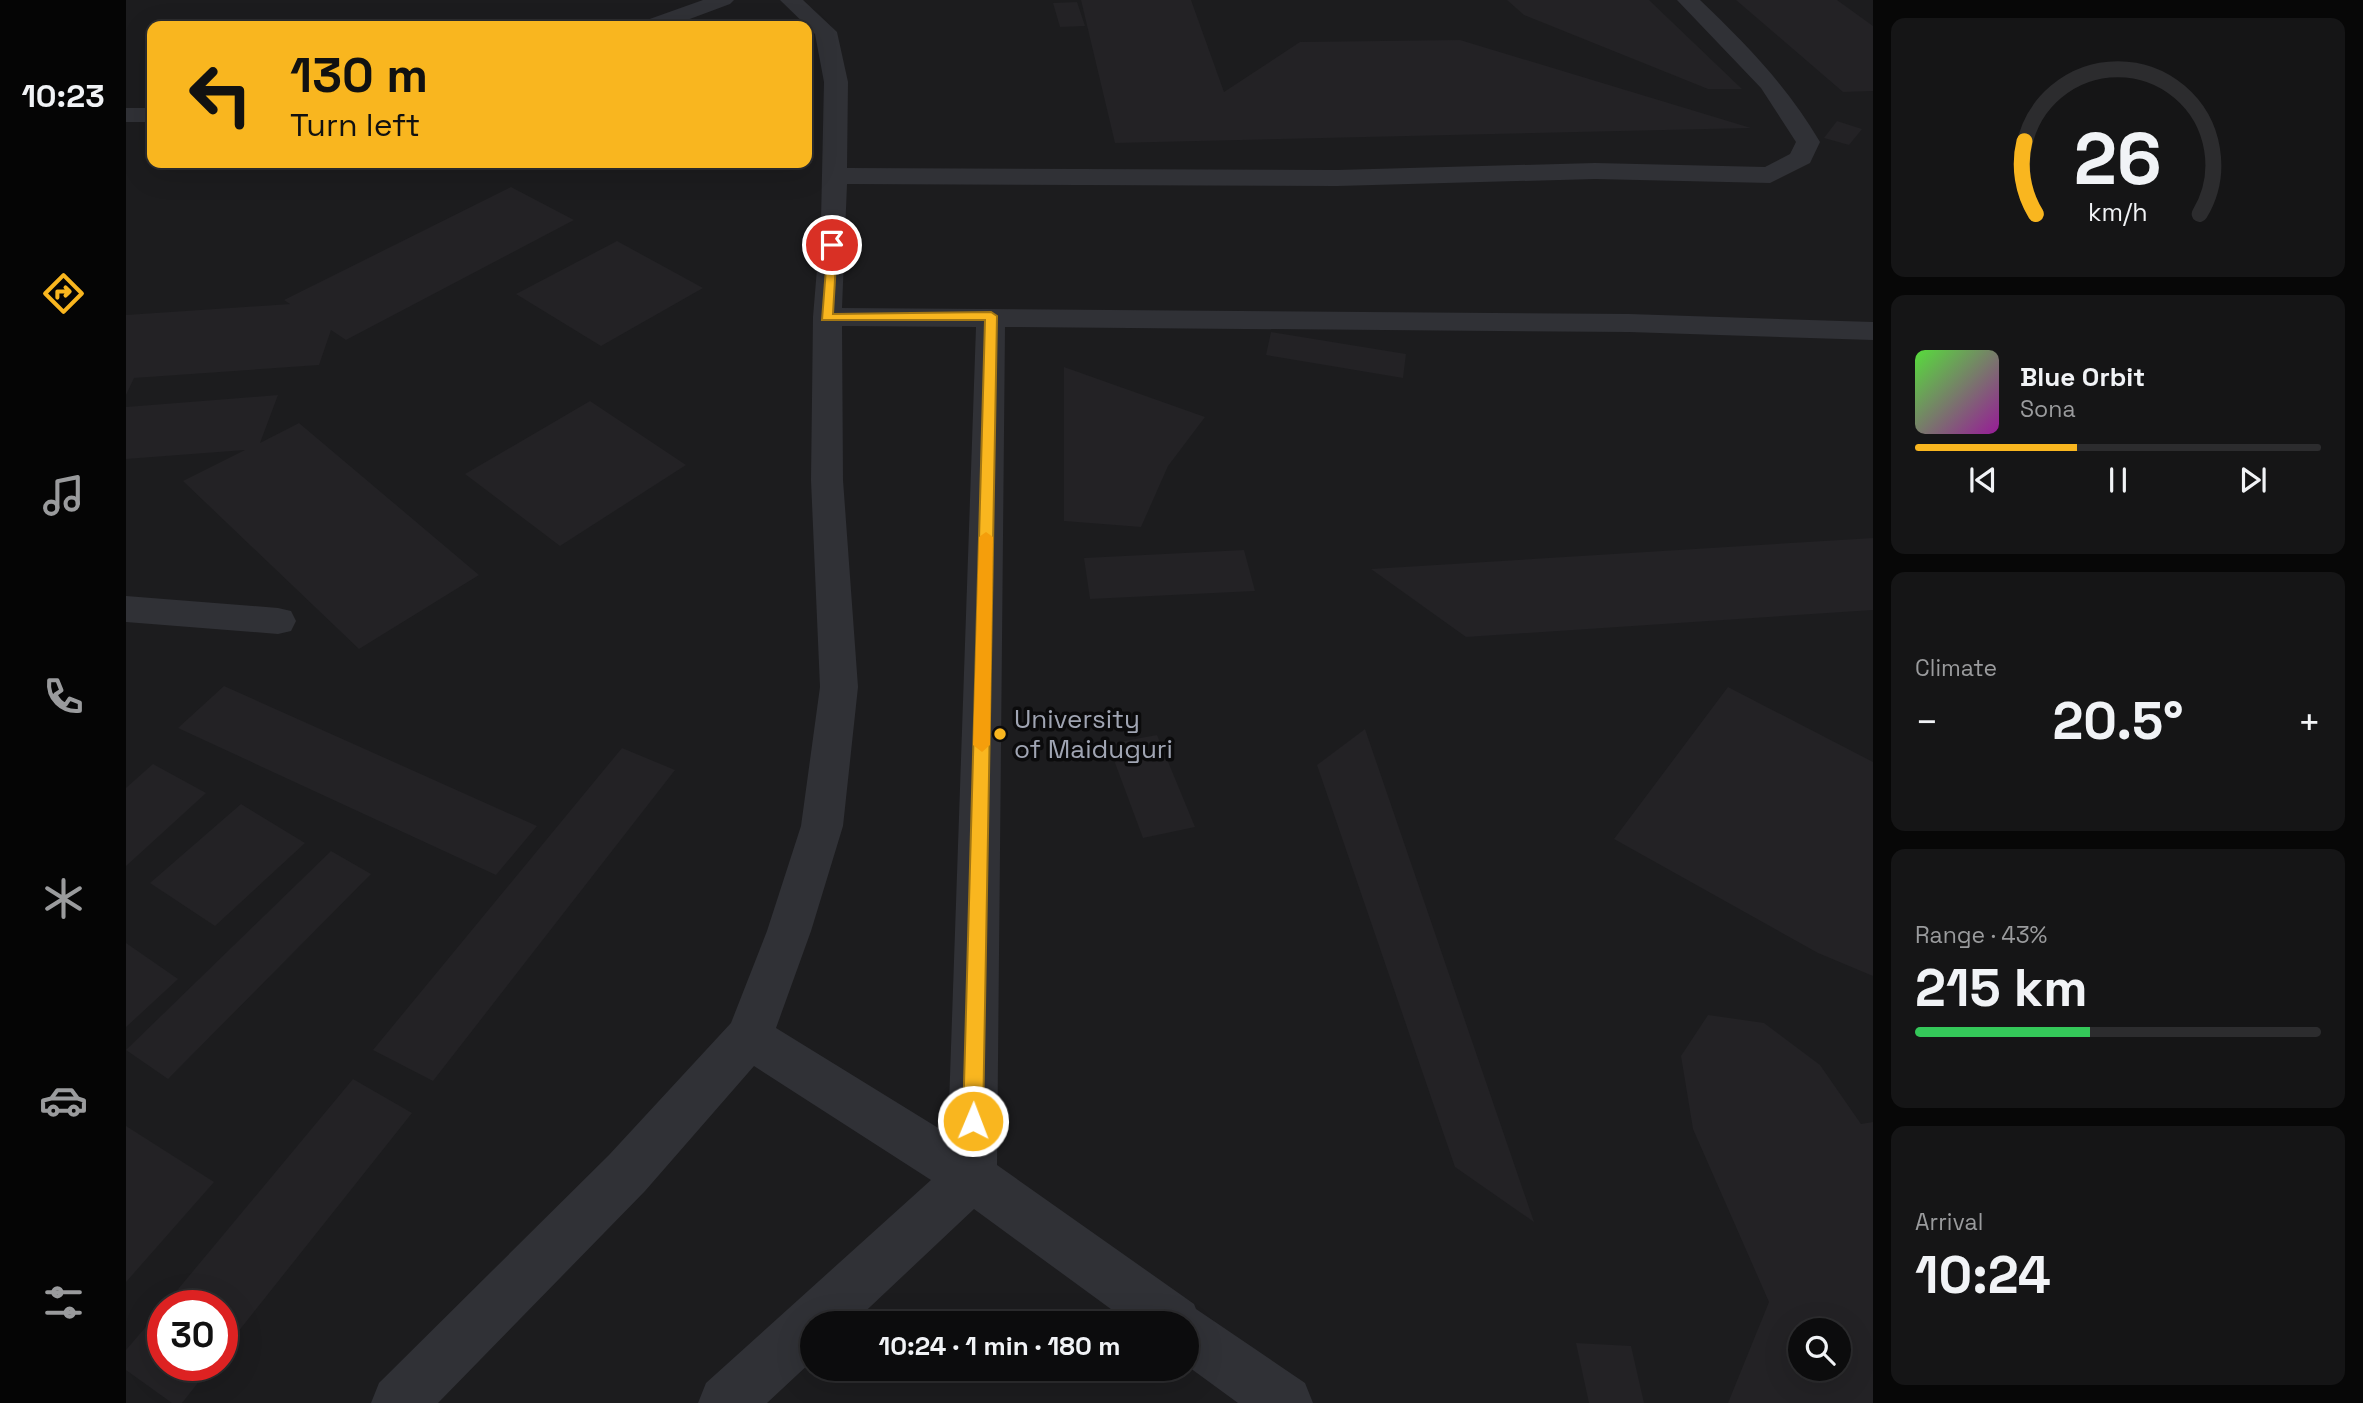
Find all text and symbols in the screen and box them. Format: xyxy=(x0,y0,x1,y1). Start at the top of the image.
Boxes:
text: 130 m xyxy=(290,44,428,106)
icon: left xyxy=(175,49,266,140)
text: 10:23 xyxy=(21,76,105,116)
text: Turn left xyxy=(290,105,420,145)
text: 26 xyxy=(2074,112,2162,205)
text: km/h xyxy=(2088,195,2148,227)
pin xyxy=(802,215,862,275)
icon: arrive xyxy=(813,226,851,264)
icon: directions xyxy=(39,269,88,318)
text: Blue Orbit xyxy=(2020,360,2145,394)
text: Sona xyxy=(2020,394,2076,424)
icon: previous xyxy=(1964,461,2002,499)
icon: pause xyxy=(2099,461,2137,499)
icon: next xyxy=(2234,461,2272,499)
icon: music xyxy=(39,471,88,520)
text: Climate xyxy=(1915,653,1997,683)
icon: phone xyxy=(39,672,88,721)
text: 20.5° xyxy=(2052,688,2184,754)
text: − xyxy=(1915,698,1939,746)
text: + xyxy=(2297,698,2321,746)
place label: University of Maiduguri xyxy=(1014,702,1173,766)
marker: University of Maiduguri xyxy=(992,726,1008,742)
icon: climate xyxy=(39,874,88,923)
text: Range · 43% xyxy=(1915,920,2047,950)
text: 215 km xyxy=(1915,955,2088,1021)
icon: car xyxy=(39,1076,88,1125)
position arrow xyxy=(936,1084,1010,1158)
text: Arrival xyxy=(1915,1207,1983,1237)
text: 10:24 xyxy=(1915,1242,2051,1308)
icon: filters xyxy=(39,1278,88,1327)
speed limit sign: 30 xyxy=(147,1290,238,1381)
map controls xyxy=(1788,1318,1851,1381)
button: search xyxy=(1788,1318,1851,1381)
text: 10:24 · 1 min · 180 m xyxy=(878,1329,1121,1363)

